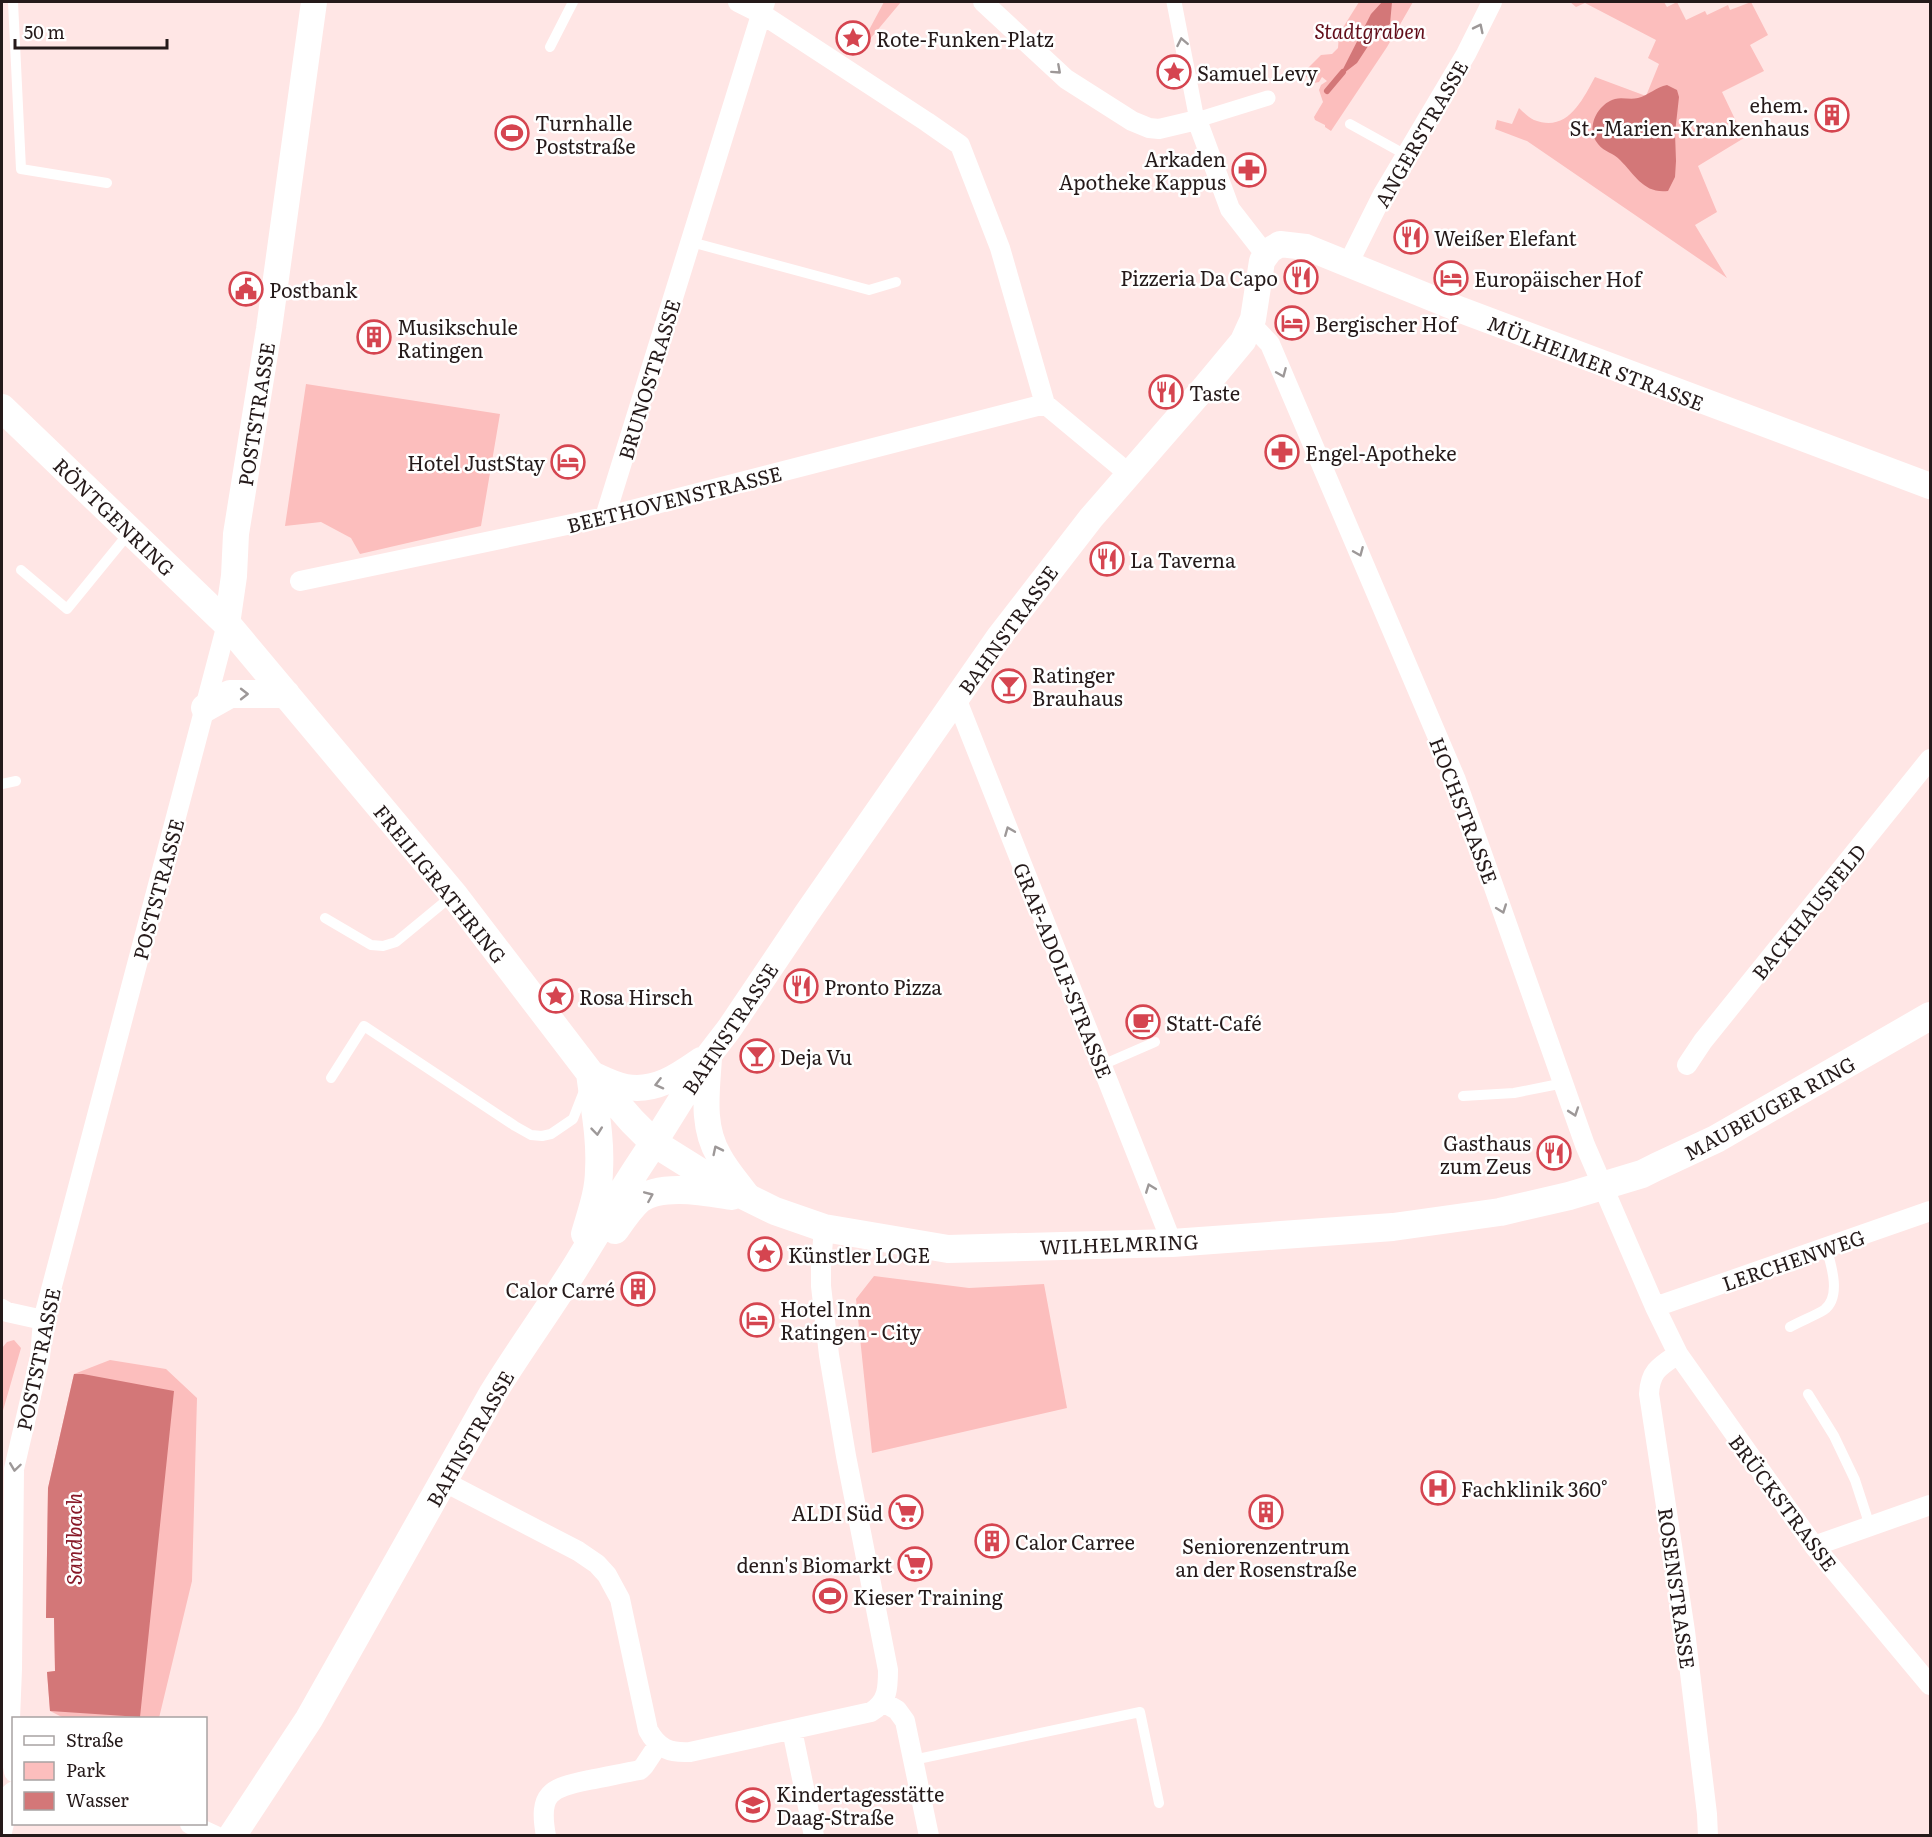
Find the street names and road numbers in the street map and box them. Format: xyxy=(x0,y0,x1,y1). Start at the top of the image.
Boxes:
street label: ANGERSTRASSE xyxy=(1366,54,1474,212)
street label: BRUNOSTRASSE xyxy=(609,295,687,463)
street label: MÜLHEIMER STRASSE xyxy=(1483,307,1709,417)
street label: POSTSTRASSE xyxy=(229,340,281,488)
street label: RÖNTGENRING xyxy=(47,450,183,582)
street label: BEETHOVENSTRASSE xyxy=(563,457,785,539)
street label: BAHNSTRASSE xyxy=(950,558,1064,700)
street label: HOCHSTRASSE xyxy=(1423,732,1507,888)
street label: FREILIGRATHRING xyxy=(367,797,515,969)
street label: POSTSTRASSE xyxy=(124,815,190,963)
street label: BACKHAUSFELD xyxy=(1744,836,1872,986)
street label: GRAF-ADOLF-STRASSE xyxy=(1007,858,1121,1082)
street label: BAHNSTRASSE xyxy=(674,956,784,1100)
street label: MAUBEUGER RING xyxy=(1678,1047,1860,1167)
street label: LERCHENWEG xyxy=(1718,1221,1868,1297)
street label: WILHELMRING xyxy=(1039,1225,1199,1261)
street label: POSTSTRASSE xyxy=(7,1285,67,1433)
street label: BAHNSTRASSE xyxy=(418,1364,520,1512)
street label: BRÜCKSTRASSE xyxy=(1723,1428,1845,1576)
street label: ROSENSTRASSE xyxy=(1652,1505,1704,1671)

